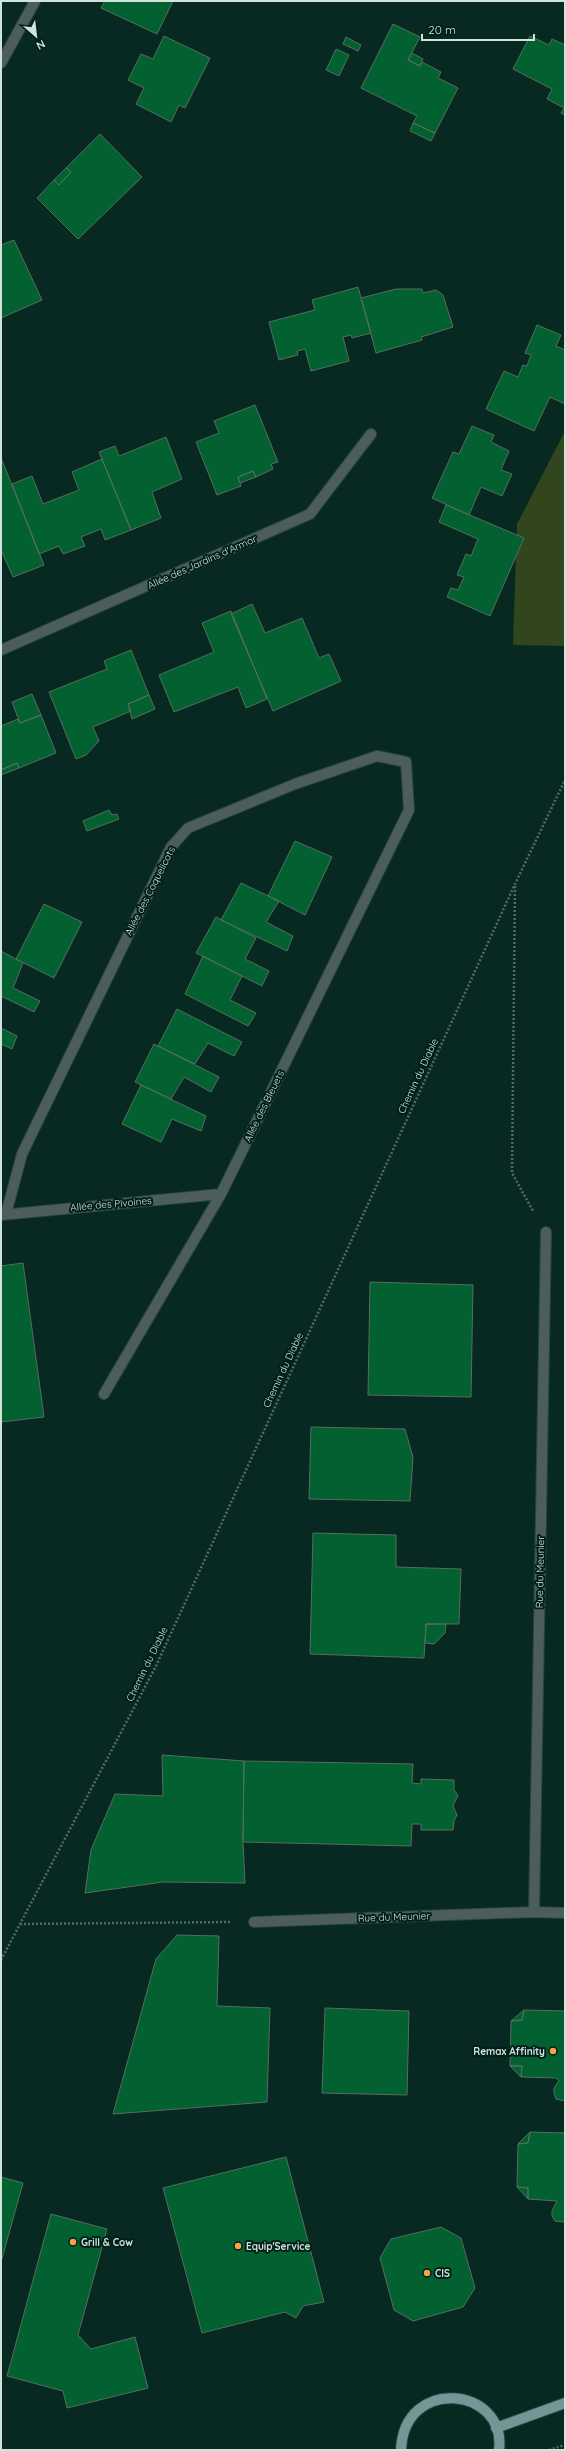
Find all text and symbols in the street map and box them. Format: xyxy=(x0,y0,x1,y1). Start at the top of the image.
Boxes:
north arrow xyxy=(16,16,56,56)
scale bar xyxy=(422,16,534,42)
text: 20 m xyxy=(428,22,456,37)
text: N xyxy=(34,37,48,53)
street label: Allée des Jardins d'Armor xyxy=(145,532,259,592)
street label: Allée des Coquelicots xyxy=(122,844,178,938)
street label: Chemin du Diable xyxy=(395,1036,441,1116)
street label: Allée des Bleuets xyxy=(241,1068,287,1144)
street label: Allée des Pivoines xyxy=(70,1194,153,1214)
street label: Chemin du Diable xyxy=(260,1330,306,1410)
street label: Rue du Meunier xyxy=(533,1536,547,1608)
street label: Chemin du Diable xyxy=(123,1624,171,1704)
street label: Rue du Meunier xyxy=(358,1909,431,1925)
place label: Remax Affinity xyxy=(473,2045,545,2058)
marker: Remax Affinity xyxy=(548,2046,558,2056)
place label: Grill & Cow xyxy=(81,2236,133,2249)
marker: Grill & Cow xyxy=(68,2237,78,2247)
place label: Equip'Service xyxy=(246,2240,310,2253)
marker: Equip'Service xyxy=(233,2241,243,2251)
place label: CIS xyxy=(435,2267,450,2280)
marker: CIS xyxy=(422,2268,432,2278)

